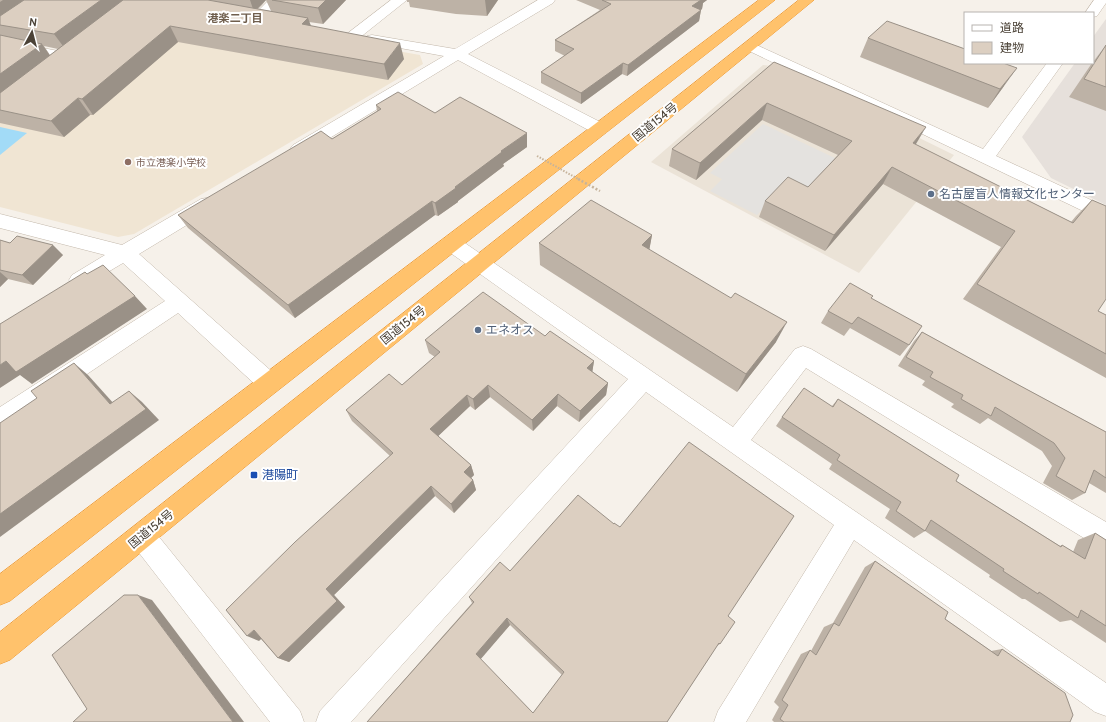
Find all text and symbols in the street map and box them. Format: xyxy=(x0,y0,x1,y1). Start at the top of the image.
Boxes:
district label: 港楽二丁目 xyxy=(208,11,263,25)
north arrow xyxy=(12,12,52,52)
legend xyxy=(964,12,1094,64)
text: N xyxy=(29,15,38,29)
text: 道路 xyxy=(1000,20,1024,35)
text: 建物 xyxy=(1000,40,1024,55)
street label: 国道154号 xyxy=(629,99,680,144)
place label: 市立港楽小学校 xyxy=(136,156,206,169)
marker: 市立港楽小学校 xyxy=(123,157,133,167)
place label: 名古屋盲人情報文化センター xyxy=(939,186,1095,201)
marker: 名古屋盲人情報文化センター xyxy=(926,189,936,199)
street label: 国道154号 xyxy=(377,302,428,347)
place label: エネオス xyxy=(486,322,534,337)
marker: エネオス xyxy=(473,325,483,335)
place label: 港陽町 xyxy=(262,467,298,482)
marker: 港陽町 xyxy=(249,470,259,480)
street label: 国道154号 xyxy=(125,506,176,551)

